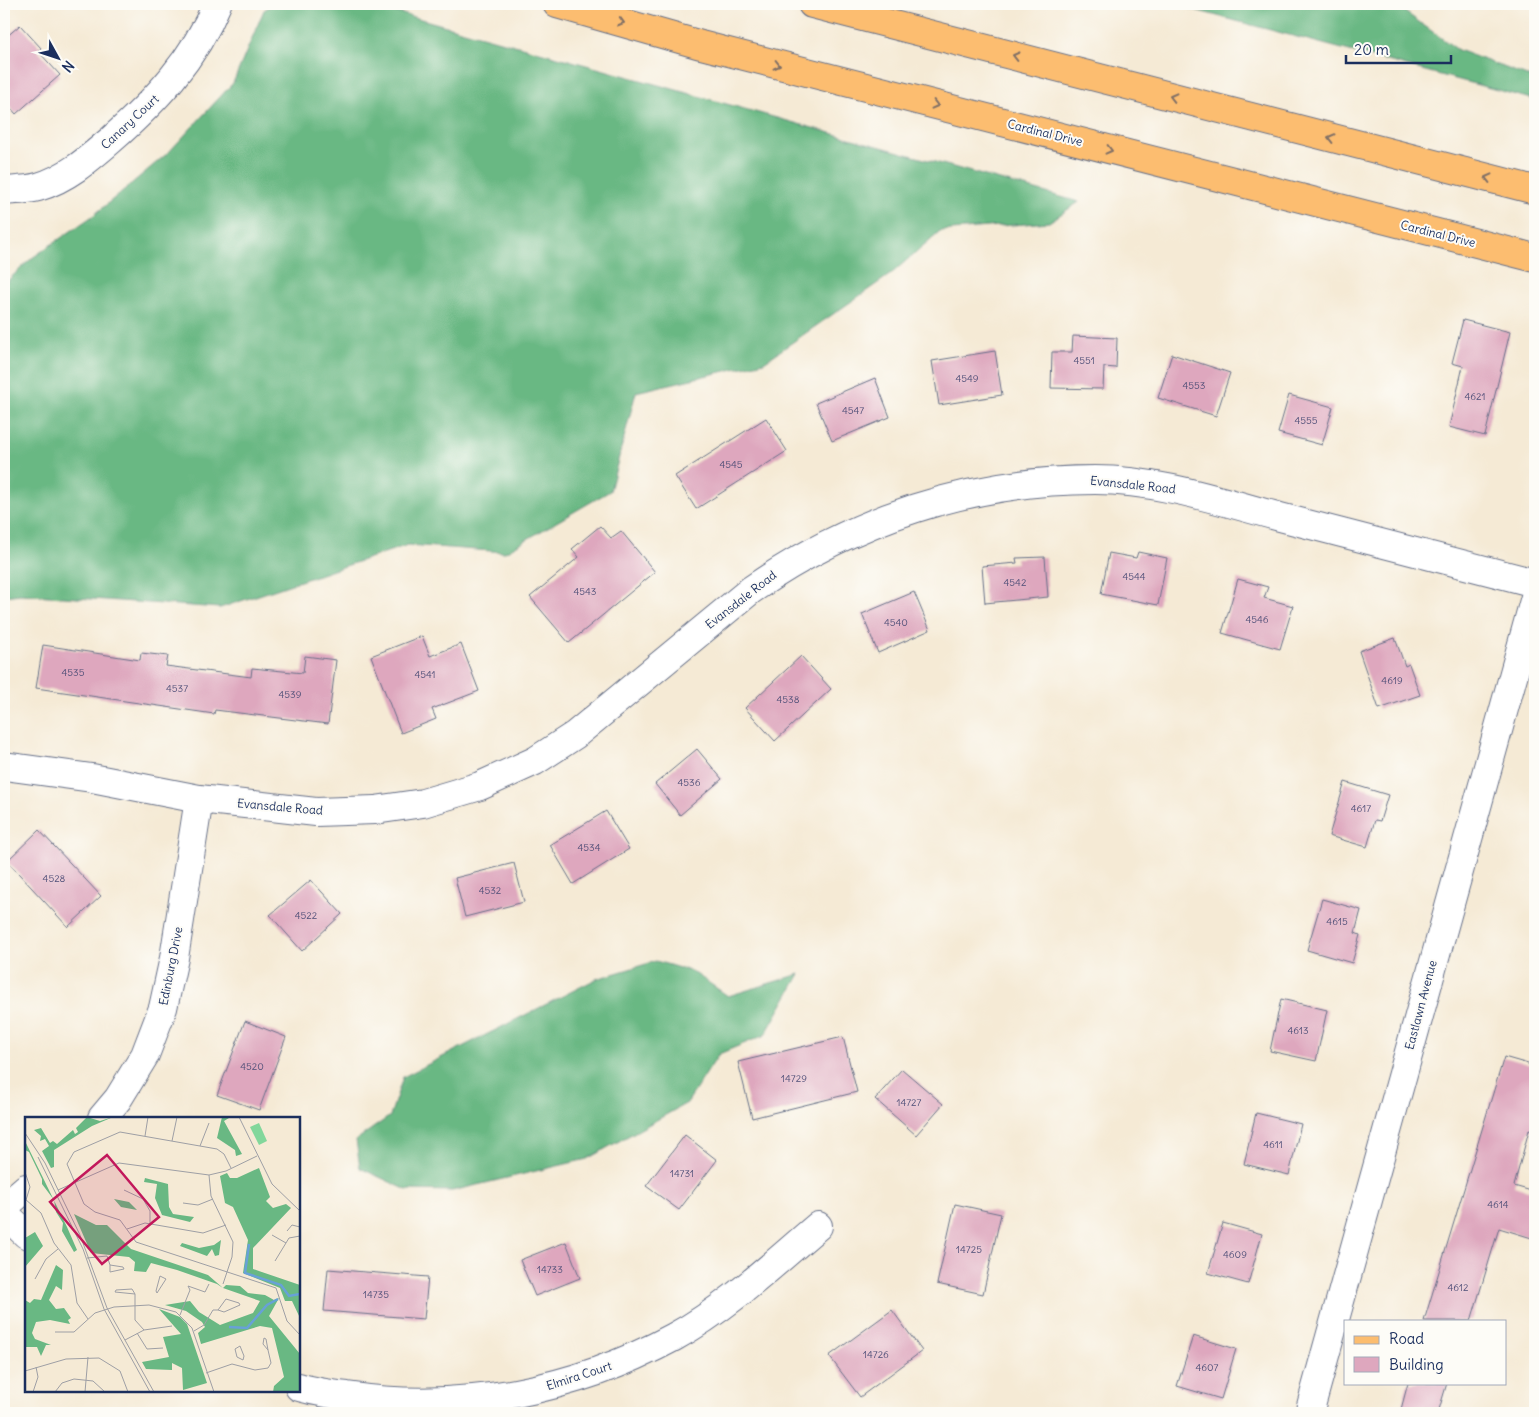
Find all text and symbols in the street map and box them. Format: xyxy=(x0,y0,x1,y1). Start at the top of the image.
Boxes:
one-way arrow xyxy=(616,16,625,27)
north arrow xyxy=(32,32,82,82)
scale bar xyxy=(1346,32,1452,64)
text: 20 m xyxy=(1354,40,1389,59)
one-way arrow xyxy=(1012,52,1021,62)
text: N xyxy=(58,57,78,76)
one-way arrow xyxy=(773,59,781,69)
street label: Canary Court xyxy=(98,91,162,152)
one-way arrow xyxy=(1169,92,1178,103)
one-way arrow xyxy=(930,99,939,110)
street label: Cardinal Drive xyxy=(1006,116,1084,149)
one-way arrow xyxy=(1327,133,1335,143)
one-way arrow xyxy=(1105,144,1113,154)
one-way arrow xyxy=(1484,173,1492,184)
street label: Cardinal Drive xyxy=(1399,217,1477,250)
house number: 4551 xyxy=(1073,354,1095,367)
house number: 4549 xyxy=(955,372,979,385)
house number: 4553 xyxy=(1183,379,1206,392)
house number: 4621 xyxy=(1465,390,1486,403)
house number: 4547 xyxy=(842,404,864,417)
house number: 4555 xyxy=(1294,414,1318,427)
house number: 4545 xyxy=(719,458,743,471)
street label: Evansdale Road xyxy=(1090,473,1177,496)
street label: Evansdale Road xyxy=(702,567,779,632)
house number: 4544 xyxy=(1122,570,1146,583)
house number: 4542 xyxy=(1004,576,1027,589)
house number: 4543 xyxy=(574,585,597,598)
house number: 4546 xyxy=(1245,613,1269,626)
house number: 4540 xyxy=(884,616,908,629)
house number: 4535 xyxy=(62,666,85,679)
house number: 4541 xyxy=(414,668,436,681)
house number: 4619 xyxy=(1381,674,1403,687)
house number: 4537 xyxy=(166,682,188,695)
house number: 4539 xyxy=(279,688,302,701)
house number: 4538 xyxy=(777,693,800,706)
house number: 4536 xyxy=(678,776,701,789)
street label: Evansdale Road xyxy=(237,795,324,818)
house number: 4617 xyxy=(1351,802,1371,815)
house number: 4534 xyxy=(578,841,601,854)
house number: 4528 xyxy=(43,872,66,885)
house number: 4532 xyxy=(479,884,502,897)
house number: 4522 xyxy=(295,909,318,922)
house number: 4615 xyxy=(1326,915,1348,928)
street label: Edinburg Drive xyxy=(156,925,185,1007)
street label: Eastlawn Avenue xyxy=(1401,958,1440,1051)
house number: 4613 xyxy=(1287,1024,1309,1037)
house number: 4520 xyxy=(240,1060,264,1073)
house number: 14729 xyxy=(781,1072,807,1085)
house number: 14727 xyxy=(897,1096,922,1109)
inset map xyxy=(25,1117,300,1392)
house number: 4611 xyxy=(1263,1138,1283,1151)
house number: 14731 xyxy=(670,1167,694,1180)
house number: 4614 xyxy=(1487,1198,1509,1211)
house number: 14725 xyxy=(956,1243,982,1256)
house number: 4609 xyxy=(1223,1248,1247,1261)
house number: 14733 xyxy=(537,1263,563,1276)
house number: 4612 xyxy=(1448,1281,1469,1294)
house number: 14735 xyxy=(363,1288,389,1301)
legend xyxy=(1344,1320,1506,1384)
text: Road xyxy=(1389,1329,1424,1348)
house number: 14726 xyxy=(863,1348,889,1361)
text: Building xyxy=(1389,1355,1444,1374)
street label: Elmira Court xyxy=(544,1358,613,1393)
house number: 4607 xyxy=(1196,1361,1219,1374)

